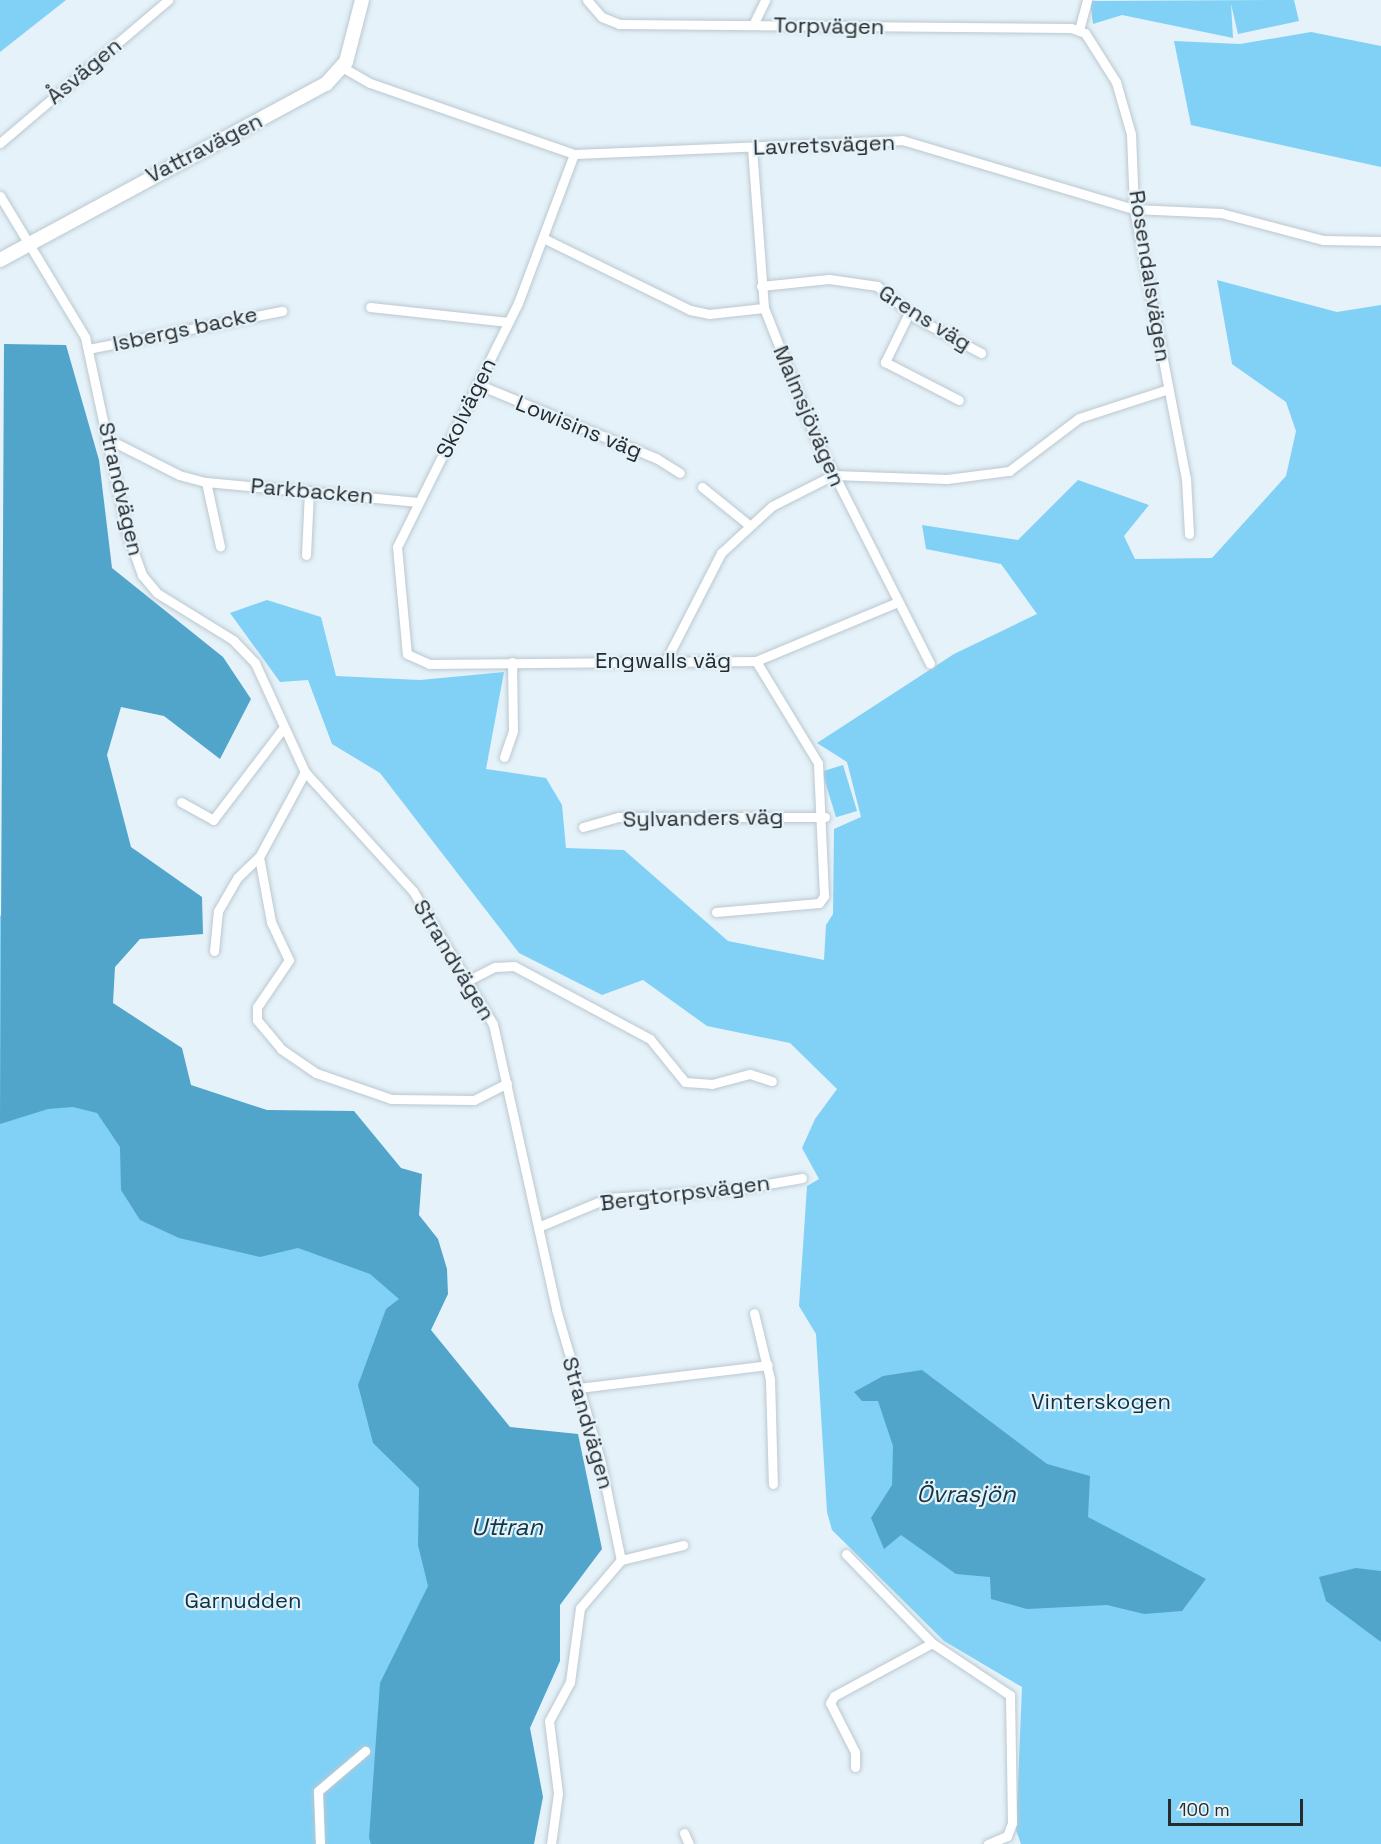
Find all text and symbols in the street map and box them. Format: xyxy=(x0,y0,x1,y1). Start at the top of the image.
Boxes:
street label: Torpvägen xyxy=(773,12,885,40)
street label: Åsvägen xyxy=(41,32,127,110)
street label: Vattravägen xyxy=(141,107,267,189)
street label: Lavretsvägen xyxy=(752,129,896,161)
street label: Rosendalsvägen xyxy=(1123,188,1177,364)
street label: Grens väg xyxy=(874,279,976,357)
street label: Isbergs backe xyxy=(110,301,260,357)
street label: Malmsjövägen xyxy=(767,341,851,491)
street label: Skolvägen xyxy=(430,354,502,462)
street label: Lowisins väg xyxy=(512,390,646,464)
street label: Strandvägen xyxy=(93,420,149,558)
street label: Parkbacken xyxy=(249,472,375,510)
street label: Engwalls väg xyxy=(595,648,731,674)
street label: Sylvanders väg xyxy=(623,803,783,833)
street label: Strandvägen xyxy=(408,895,500,1025)
street label: Bergtorpsvägen xyxy=(599,1169,771,1217)
street label: Strandvägen xyxy=(557,1354,619,1492)
park label: Vinterskogen xyxy=(1031,1389,1171,1415)
water label: Övrasjön xyxy=(916,1480,1016,1508)
water label: Uttran xyxy=(471,1513,543,1541)
park label: Garnudden xyxy=(184,1588,302,1614)
scale bar xyxy=(1171,1787,1306,1825)
text: 100 m xyxy=(1179,1798,1230,1821)

